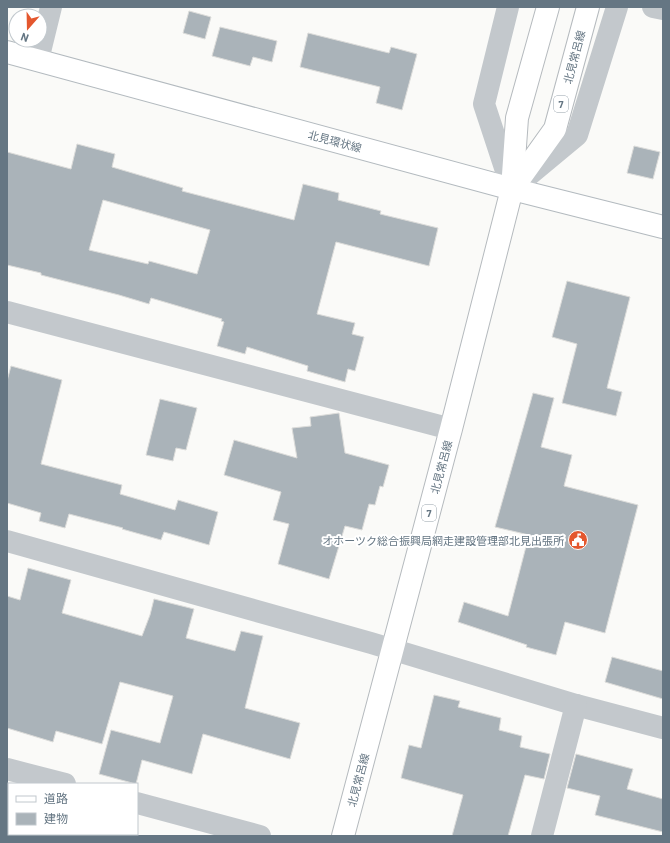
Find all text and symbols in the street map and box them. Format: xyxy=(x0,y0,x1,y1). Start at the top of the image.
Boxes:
north arrow xyxy=(8,8,48,48)
street label: 北見常呂線 xyxy=(561,29,587,85)
text: N xyxy=(19,31,30,45)
road number: 7 xyxy=(554,96,568,112)
street label: 北見環状線 xyxy=(307,128,363,154)
street label: 北見常呂線 xyxy=(428,439,454,495)
road number: 7 xyxy=(422,505,436,521)
public building icon: オホーツク総合振興局網走建設管理部北見出張所 xyxy=(567,529,589,551)
place label: オホーツク総合振興局網走建設管理部北見出張所 xyxy=(322,534,565,547)
street label: 北見常呂線 xyxy=(345,752,371,808)
legend xyxy=(8,783,138,835)
text: 道路 xyxy=(44,791,68,805)
text: 建物 xyxy=(44,811,68,825)

